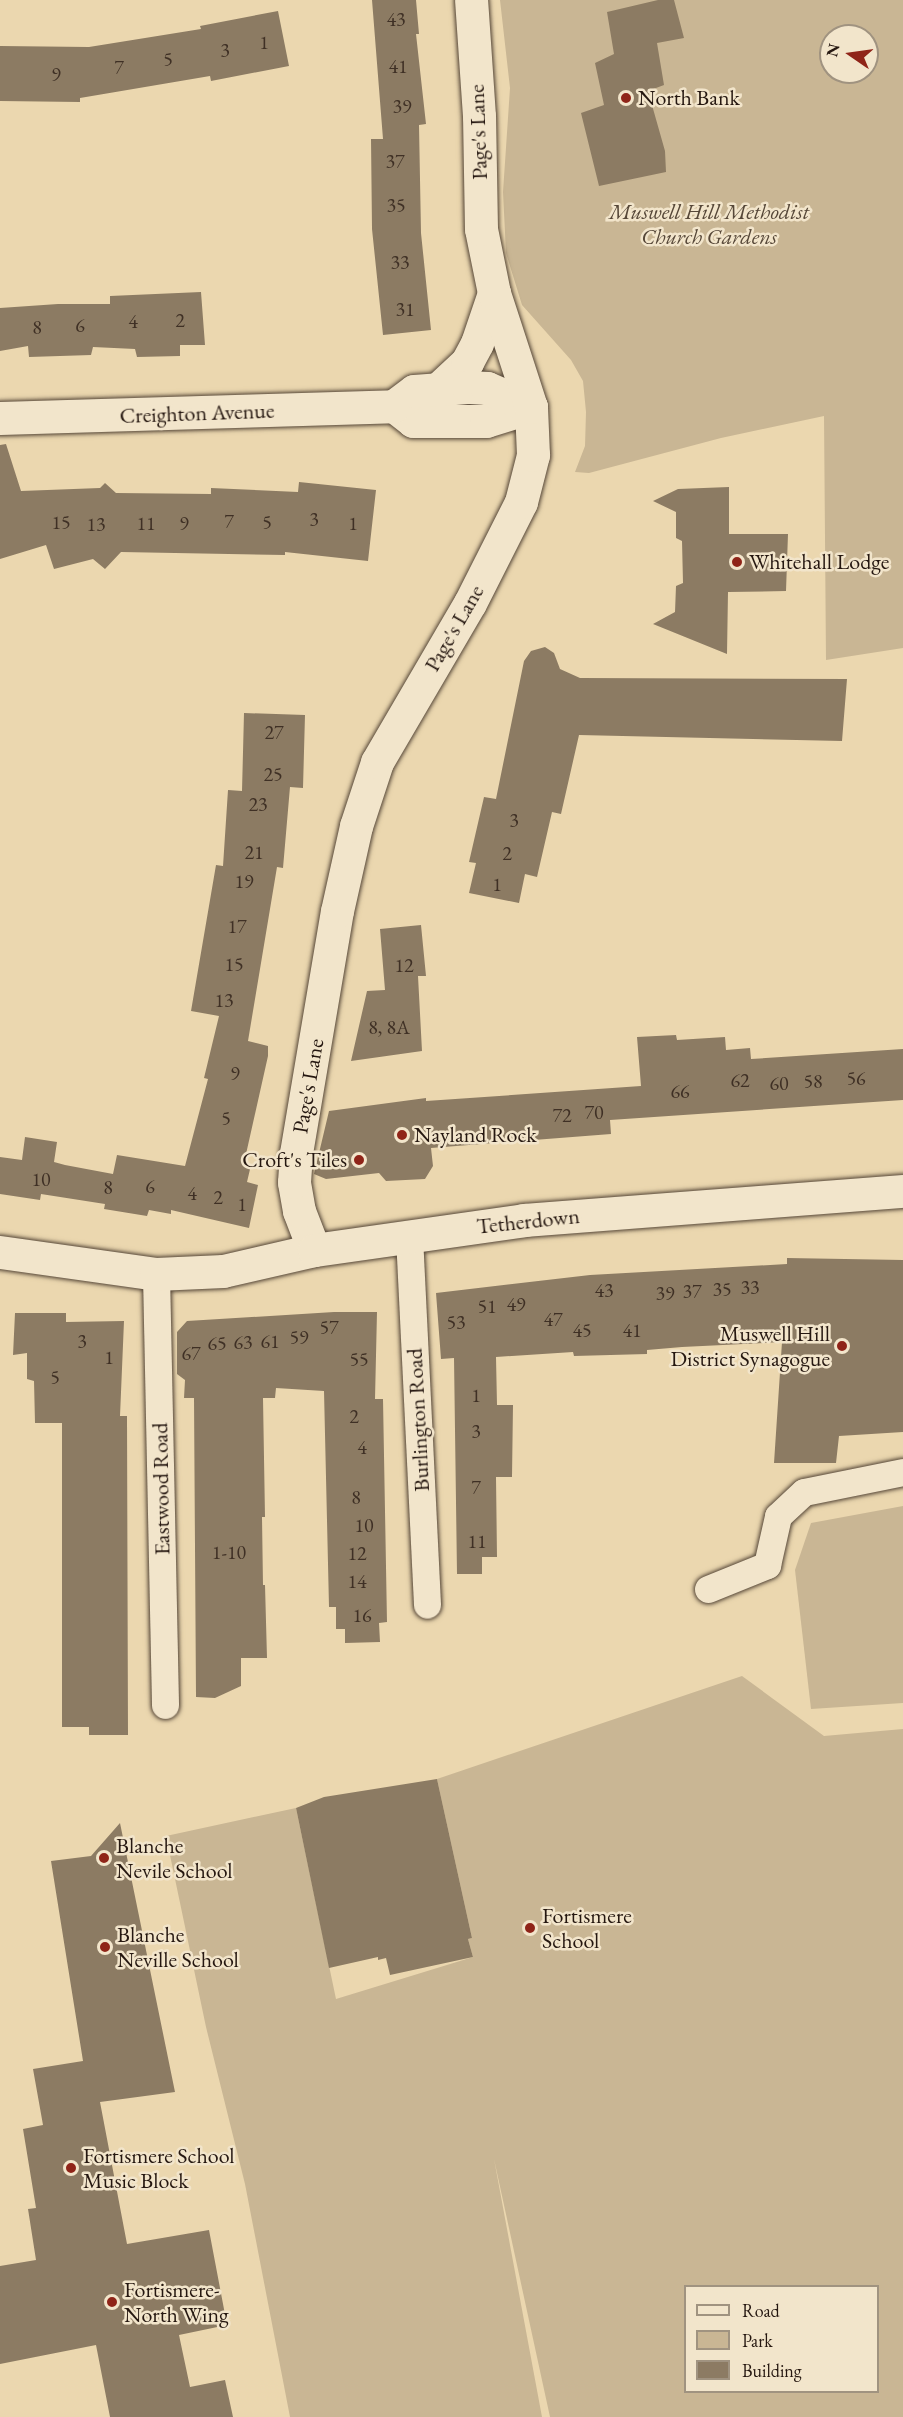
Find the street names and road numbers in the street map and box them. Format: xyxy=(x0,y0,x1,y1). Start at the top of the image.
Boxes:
street label: Page's Lane xyxy=(463,84,493,180)
street label: Creighton Avenue xyxy=(119,397,275,429)
street label: Page's Lane xyxy=(419,580,489,676)
street label: Page's Lane xyxy=(287,1037,329,1135)
street label: Tetherdown xyxy=(475,1202,581,1240)
street label: Burlington Road xyxy=(401,1348,435,1492)
street label: Eastwood Road xyxy=(147,1423,175,1555)

